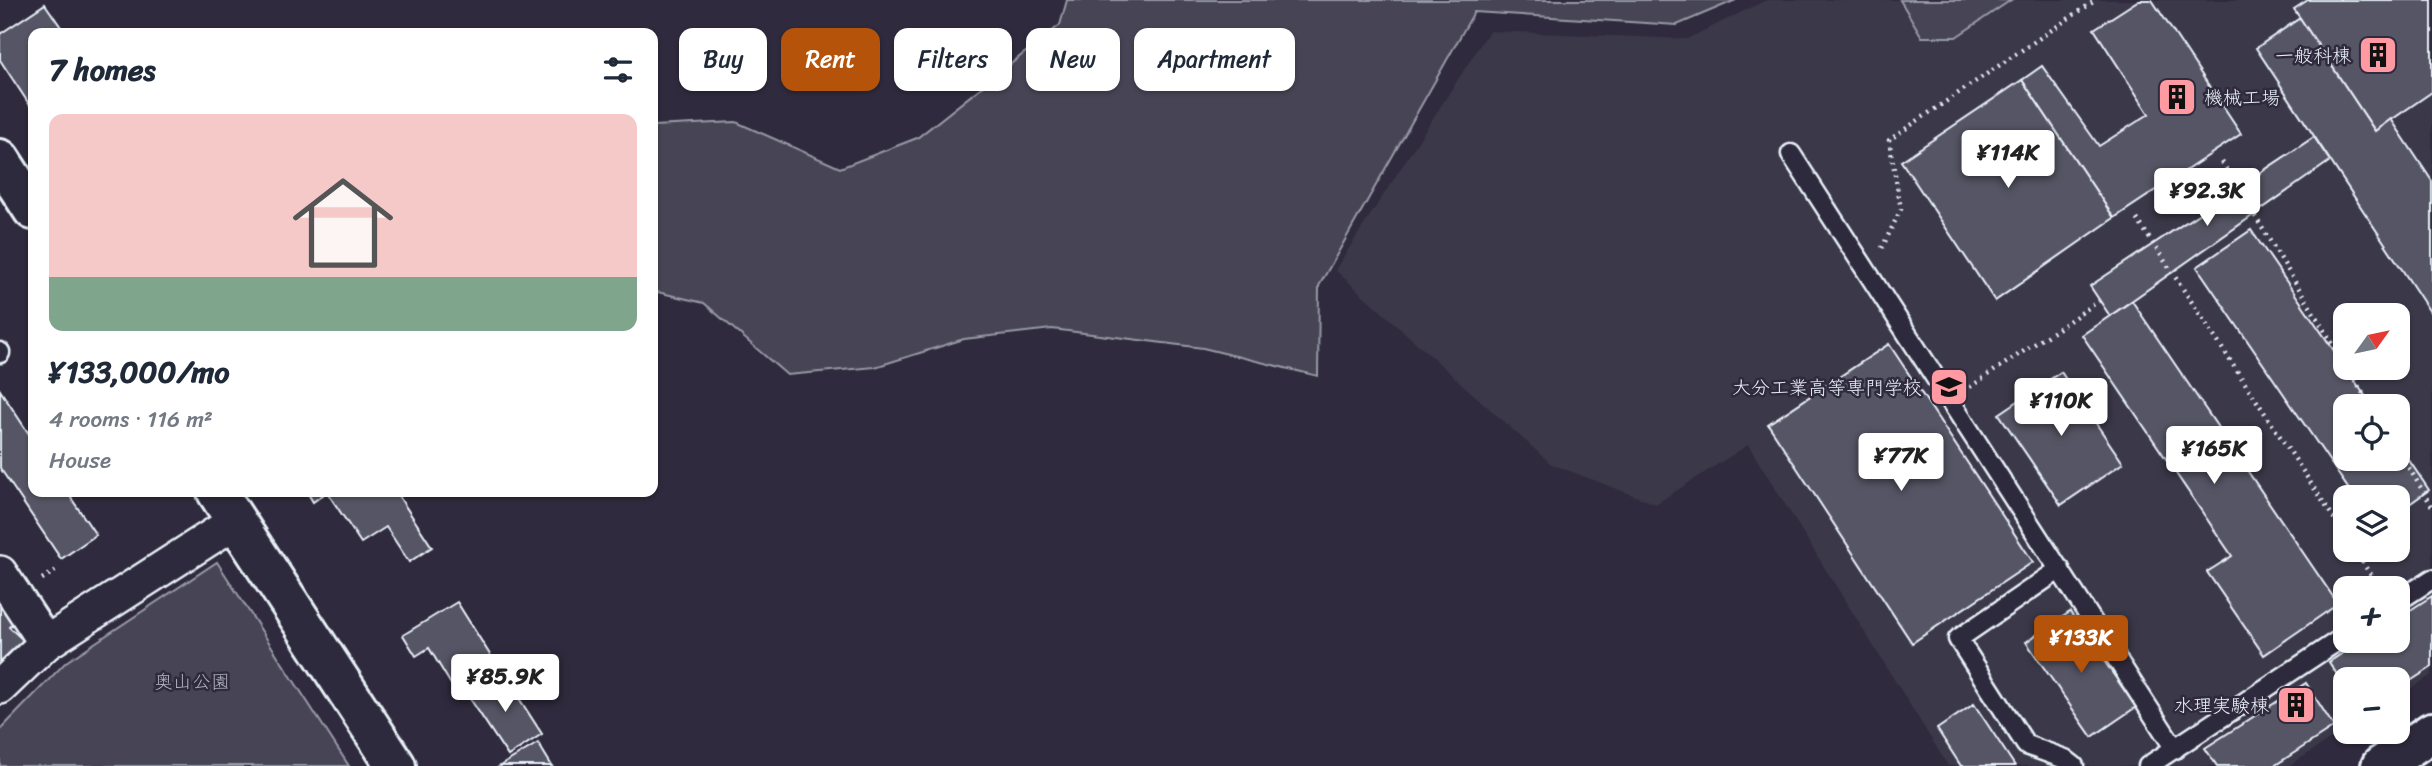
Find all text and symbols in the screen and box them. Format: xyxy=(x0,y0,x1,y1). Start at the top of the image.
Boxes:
chip: Buy xyxy=(679,28,767,91)
chip: Rent xyxy=(781,28,880,91)
chip: Filters xyxy=(894,28,1012,91)
chip: New xyxy=(1026,28,1120,91)
chip: Apartment xyxy=(1134,28,1295,91)
building icon: 一般科棟 xyxy=(2357,34,2399,76)
place label: 一般科棟 xyxy=(2275,39,2351,72)
text: 7 homes xyxy=(49,43,156,97)
icon: filters xyxy=(599,51,637,89)
building icon: 機械工場 xyxy=(2156,76,2198,118)
place label: 機械工場 xyxy=(2204,81,2280,114)
pin: ¥114K xyxy=(1959,130,2057,190)
text: ¥114K xyxy=(1978,132,2038,173)
icon: home xyxy=(280,160,406,286)
pin: ¥92.3K xyxy=(2150,168,2264,228)
text: ¥92.3K xyxy=(2170,170,2244,211)
north arrow xyxy=(2333,303,2410,380)
map controls xyxy=(2333,303,2410,744)
text: ¥133,000/mo xyxy=(49,345,230,399)
school or university icon: 大分工業高等専門学校 xyxy=(1928,366,1970,408)
place label: 大分工業高等専門学校 xyxy=(1732,371,1922,404)
pin: ¥110K xyxy=(2012,378,2110,438)
text: ¥110K xyxy=(2030,380,2092,421)
button: locate xyxy=(2333,394,2410,471)
text: 4 rooms · 116 m² xyxy=(49,399,213,440)
pin: ¥165K xyxy=(2165,426,2263,486)
text: ¥165K xyxy=(2182,428,2246,469)
pin: ¥77K xyxy=(1860,434,1942,493)
text: ¥77K xyxy=(1874,435,1928,476)
text: House xyxy=(49,440,111,481)
button: layers xyxy=(2333,485,2410,562)
button: + xyxy=(2333,576,2410,653)
pin: ¥133K xyxy=(2032,616,2130,675)
text: ¥133K xyxy=(2050,617,2112,658)
pin: ¥85.9K xyxy=(448,654,562,714)
text: ¥85.9K xyxy=(467,656,543,697)
park label: 奥山公園 xyxy=(154,665,230,698)
button: − xyxy=(2333,667,2410,744)
building icon: 水理実験棟 xyxy=(2275,684,2317,726)
place label: 水理実験棟 xyxy=(2174,689,2269,722)

